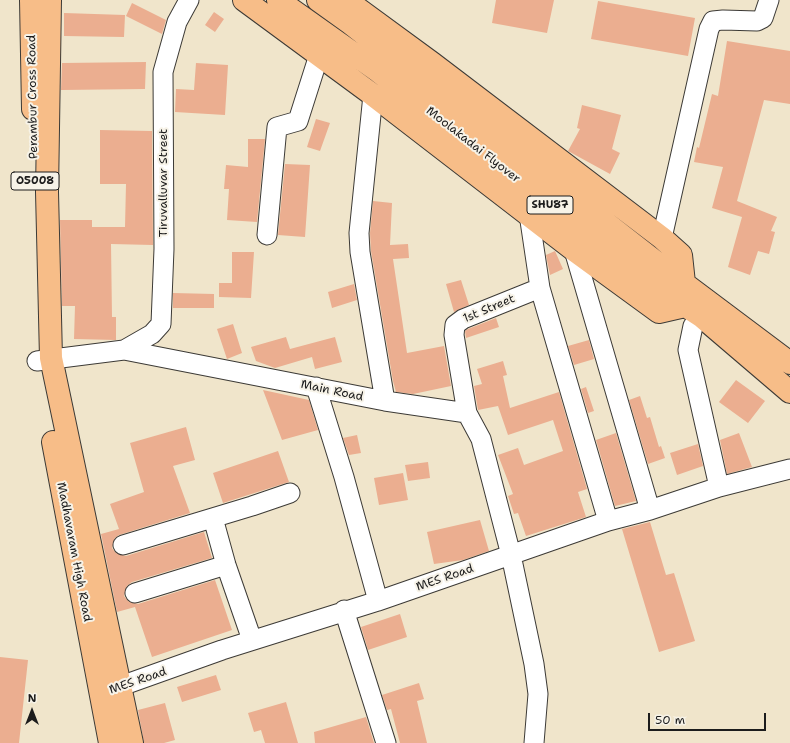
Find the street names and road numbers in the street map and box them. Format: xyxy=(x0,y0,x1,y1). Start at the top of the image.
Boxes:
street label: Perambur Cross Road xyxy=(25,35,41,159)
street label: Moolakadai Flyover xyxy=(423,104,523,186)
street label: Tiruvalluvar Street xyxy=(157,129,171,237)
road number: O5008 xyxy=(11,172,59,190)
road number: SHU87 xyxy=(527,196,573,214)
street label: 1st Street xyxy=(461,292,517,326)
street label: Main Road xyxy=(299,377,365,405)
street label: Madhavaram High Road xyxy=(53,481,95,623)
street label: MES Road xyxy=(414,561,476,595)
street label: MES Road xyxy=(107,664,169,698)

